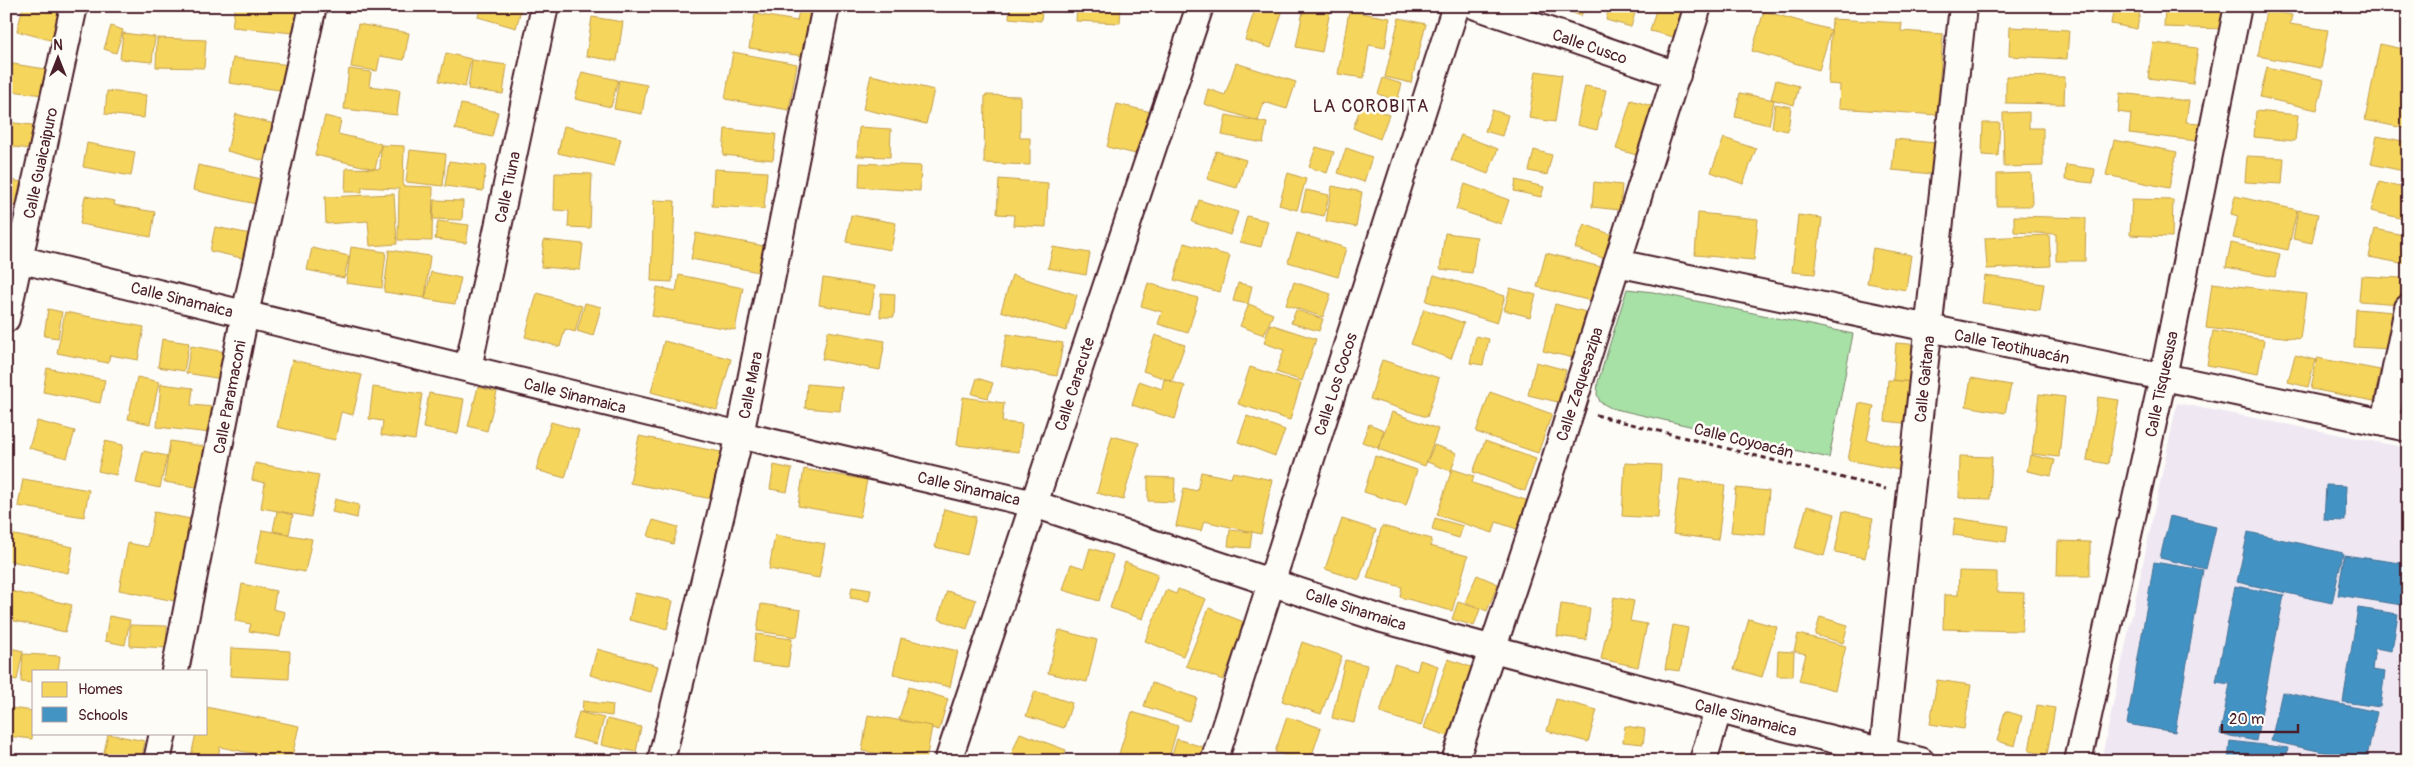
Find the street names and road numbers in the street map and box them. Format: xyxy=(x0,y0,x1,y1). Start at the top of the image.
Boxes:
street label: Calle Cusco xyxy=(1549,25,1630,69)
street label: Calle Guaicaipuro xyxy=(19,105,63,221)
street label: Calle Tiuna xyxy=(491,150,525,225)
street label: Calle Sinamaica xyxy=(128,278,235,322)
street label: Calle Zaquesazipa xyxy=(1552,325,1608,444)
street label: Calle Teotihuacán xyxy=(1952,325,2071,369)
street label: Calle Tisquesusa xyxy=(2141,329,2183,439)
street label: Calle Los Cocos xyxy=(1310,330,1362,438)
street label: Calle Caracute xyxy=(1050,335,1100,434)
street label: Calle Gaitana xyxy=(1910,335,1939,423)
street label: Calle Paramaconi xyxy=(209,339,251,456)
street label: Calle Mara xyxy=(735,350,767,421)
street label: Calle Sinamaica xyxy=(521,374,628,418)
street label: Calle Coyoacán xyxy=(1692,419,1796,463)
street label: Calle Sinamaica xyxy=(915,467,1022,511)
street label: Calle Sinamaica xyxy=(1303,584,1409,636)
street label: Calle Sinamaica xyxy=(1693,695,1799,741)

